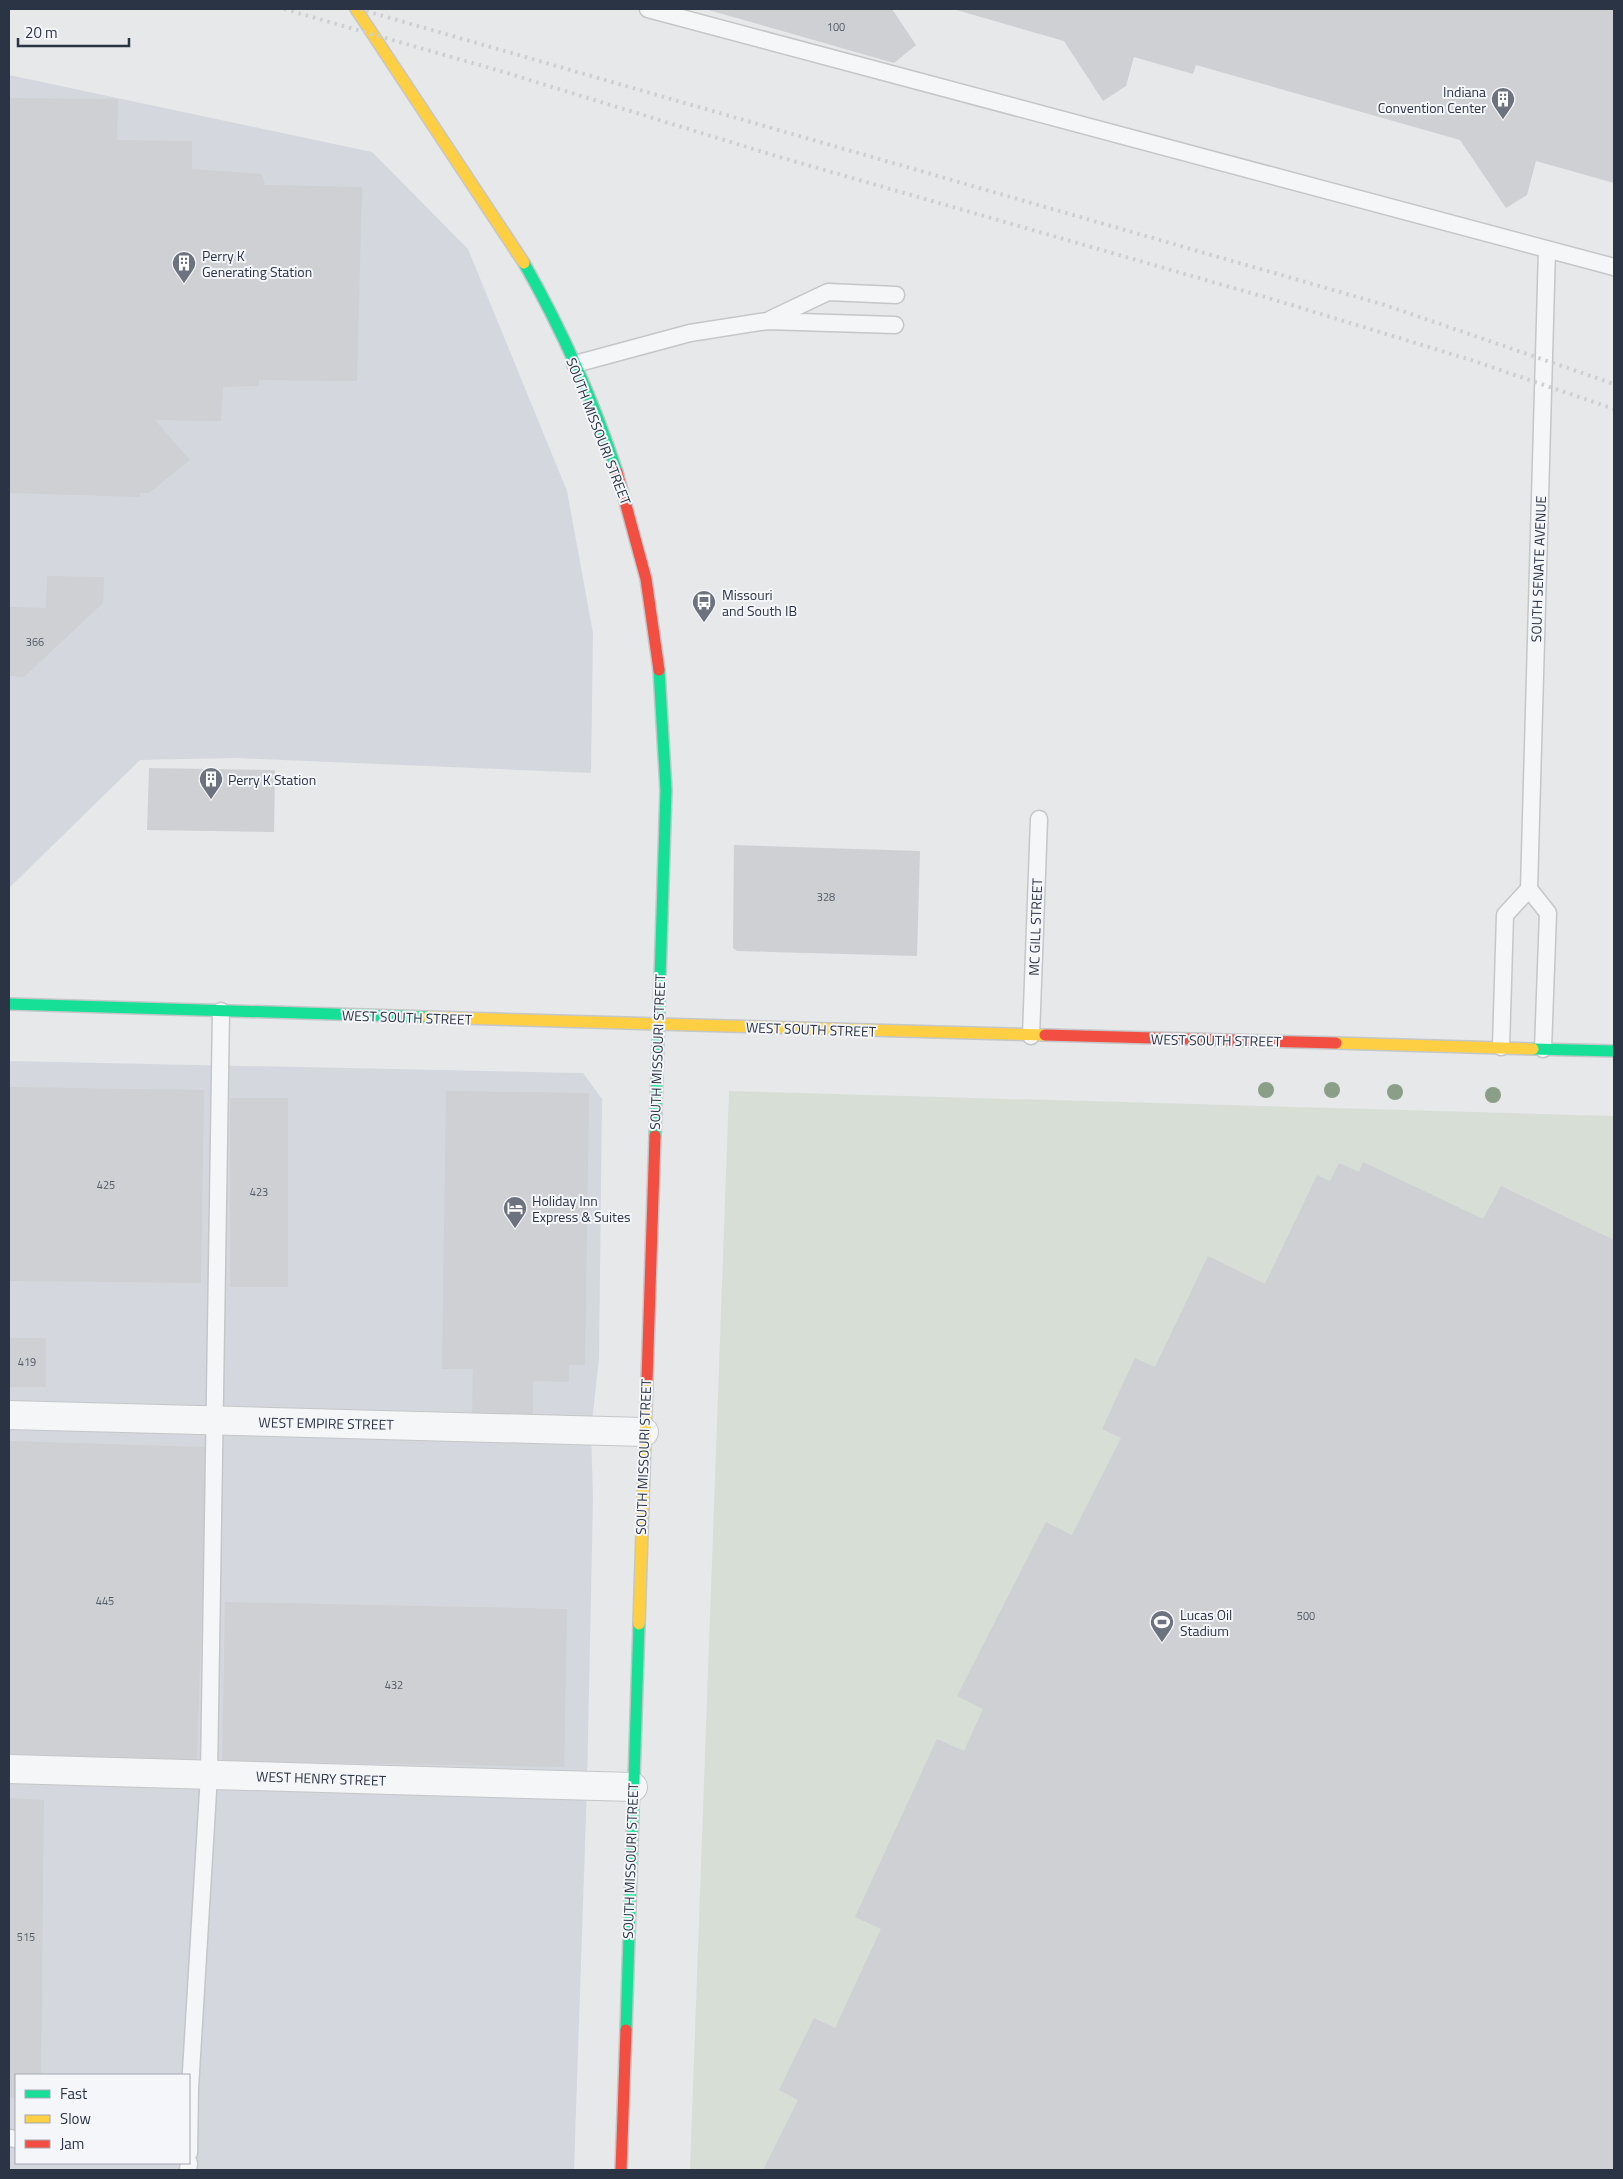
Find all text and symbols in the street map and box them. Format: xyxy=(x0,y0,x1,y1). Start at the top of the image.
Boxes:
scale bar xyxy=(18,15,129,47)
house number: 100 xyxy=(827,19,845,35)
text: 20 m xyxy=(25,21,58,44)
place label: Indiana Convention Center xyxy=(1378,81,1486,118)
building icon: Indiana Convention Center xyxy=(1490,86,1516,120)
place label: Perry K Generating Station xyxy=(202,245,312,282)
building icon: Perry K Generating Station xyxy=(171,250,197,284)
street label: SOUTH MISSOURI STREET xyxy=(561,354,637,508)
street label: SOUTH SENATE AVENUE xyxy=(1525,495,1551,643)
place label: Missouri and South IB xyxy=(722,584,797,621)
bus stop icon: Missouri and South IB xyxy=(691,589,717,623)
house number: 366 xyxy=(26,634,44,650)
building icon: Perry K Station xyxy=(198,766,224,800)
place label: Perry K Station xyxy=(228,769,316,790)
street label: MC GILL STREET xyxy=(1023,877,1047,976)
house number: 328 xyxy=(817,889,835,905)
street label: SOUTH MISSOURI STREET xyxy=(644,973,670,1130)
street label: WEST SOUTH STREET xyxy=(342,1004,473,1030)
street label: WEST SOUTH STREET xyxy=(746,1016,877,1042)
street label: WEST SOUTH STREET xyxy=(1151,1028,1282,1052)
house number: 425 xyxy=(97,1177,115,1193)
house number: 423 xyxy=(250,1184,268,1200)
place label: Holiday Inn Express & Suites xyxy=(532,1190,631,1227)
hotel icon: Holiday Inn Express & Suites xyxy=(502,1195,528,1229)
house number: 419 xyxy=(18,1354,36,1370)
street label: SOUTH MISSOURI STREET xyxy=(630,1378,656,1535)
street label: WEST EMPIRE STREET xyxy=(258,1411,394,1435)
house number: 445 xyxy=(96,1593,114,1609)
place label: Lucas Oil Stadium xyxy=(1180,1604,1232,1641)
house number: 500 xyxy=(1297,1608,1315,1624)
sports icon: Lucas Oil Stadium xyxy=(1149,1609,1175,1643)
house number: 432 xyxy=(385,1677,403,1693)
street label: WEST HENRY STREET xyxy=(256,1765,387,1791)
street label: SOUTH MISSOURI STREET xyxy=(617,1782,643,1939)
house number: 515 xyxy=(17,1929,35,1945)
legend xyxy=(15,2074,190,2164)
text: Fast xyxy=(60,2082,88,2105)
text: Slow xyxy=(60,2107,91,2130)
text: Jam xyxy=(60,2132,84,2155)

